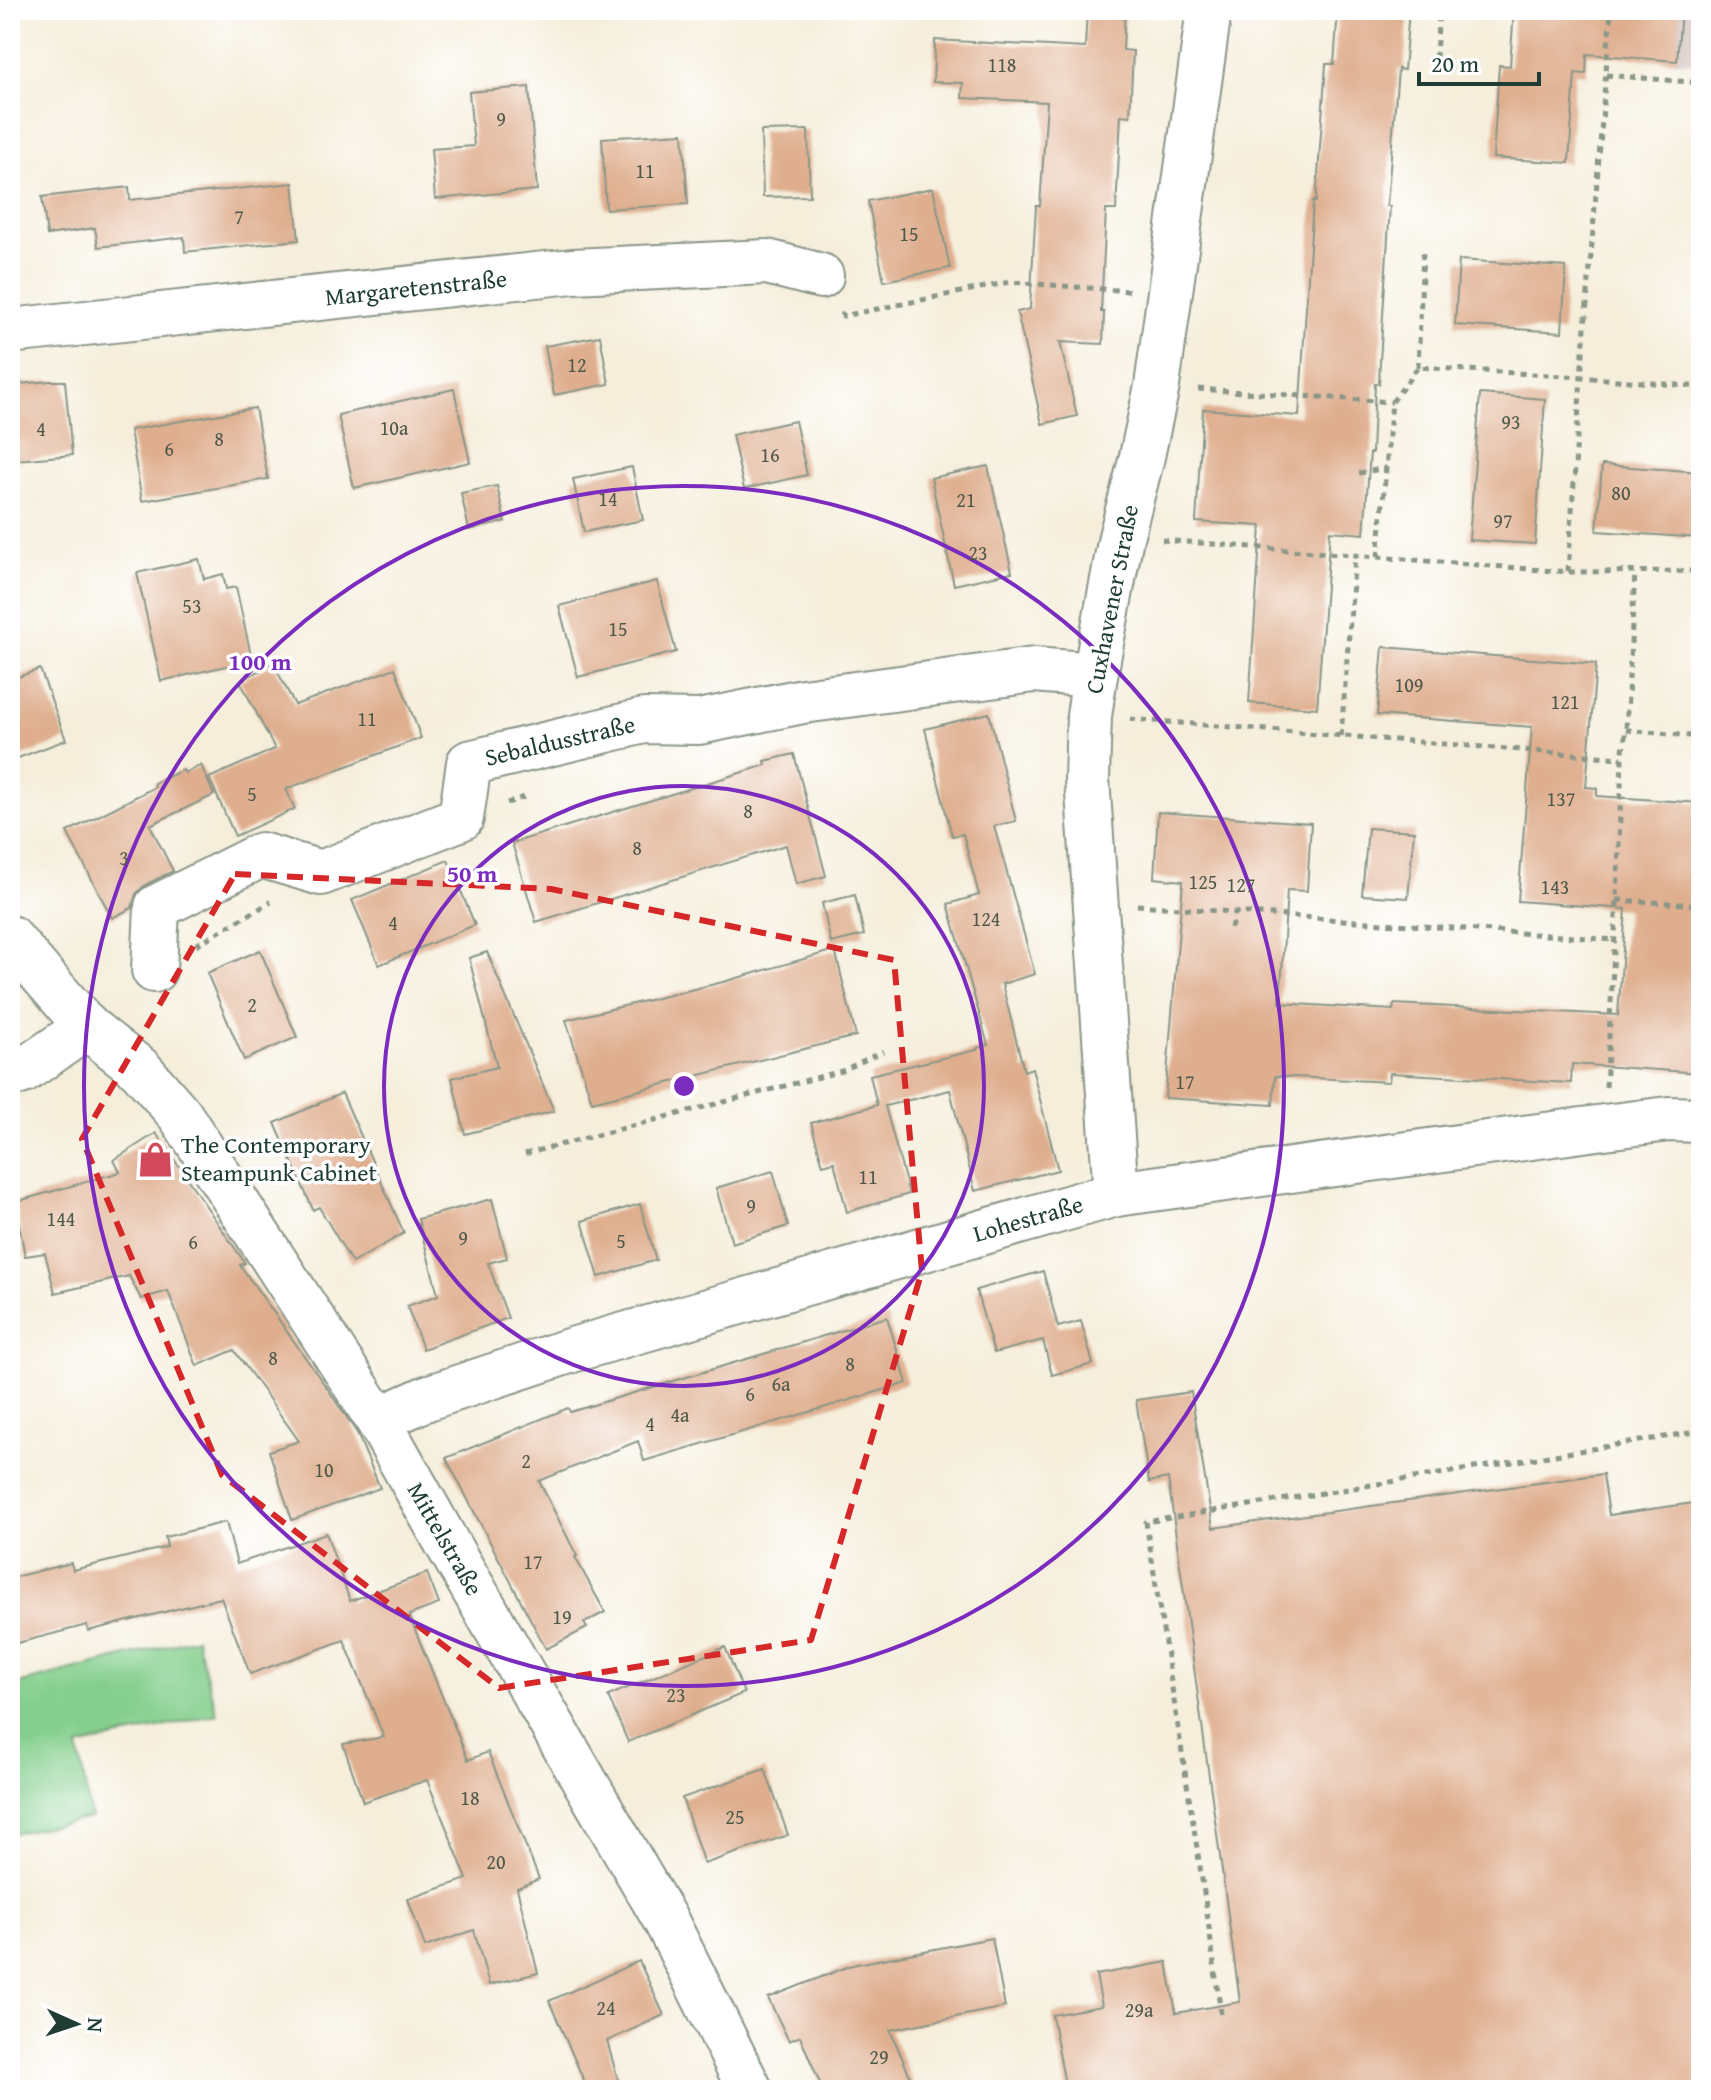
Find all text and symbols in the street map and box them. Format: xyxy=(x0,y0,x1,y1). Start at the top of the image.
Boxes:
scale bar xyxy=(1419,36,1539,86)
text: 20 m xyxy=(1431,46,1479,81)
house number: 118 xyxy=(988,50,1016,79)
house number: 9 xyxy=(496,104,506,133)
house number: 11 xyxy=(635,156,655,185)
house number: 7 xyxy=(234,202,244,231)
house number: 15 xyxy=(899,219,919,248)
street label: Margaretenstraße xyxy=(323,261,509,314)
house number: 12 xyxy=(567,350,587,379)
house number: 93 xyxy=(1501,407,1521,436)
house number: 10a xyxy=(380,413,409,442)
house number: 4 xyxy=(36,414,46,443)
house number: 8 xyxy=(214,424,224,453)
house number: 6 xyxy=(164,434,174,463)
house number: 16 xyxy=(760,440,780,469)
house number: 80 xyxy=(1611,478,1631,507)
house number: 14 xyxy=(598,484,618,513)
house number: 21 xyxy=(956,485,976,514)
street label: Cuxhavener Straße xyxy=(1076,501,1147,696)
house number: 97 xyxy=(1493,506,1513,535)
house number: 23 xyxy=(968,538,988,567)
house number: 53 xyxy=(182,591,202,620)
house number: 15 xyxy=(608,614,628,643)
text: 100 m xyxy=(228,644,292,679)
house number: 109 xyxy=(1395,670,1423,699)
house number: 121 xyxy=(1551,687,1579,716)
house number: 11 xyxy=(357,704,377,733)
street label: Sebaldusstraße xyxy=(481,706,638,775)
house number: 5 xyxy=(247,779,257,808)
house number: 137 xyxy=(1547,784,1575,813)
house number: 8 xyxy=(743,796,753,825)
house number: 8 xyxy=(632,833,642,862)
house number: 3 xyxy=(119,843,129,872)
text: 50 m xyxy=(447,856,498,891)
house number: 125 xyxy=(1189,867,1217,896)
house number: 127 xyxy=(1227,870,1255,899)
house number: 143 xyxy=(1541,872,1569,901)
house number: 124 xyxy=(972,904,1000,933)
house number: 4 xyxy=(388,908,398,937)
house number: 2 xyxy=(247,990,257,1019)
house number: 17 xyxy=(1175,1067,1195,1096)
centre of rings xyxy=(670,1072,698,1100)
place label: The Contemporary Steampunk Cabinet xyxy=(181,1127,378,1190)
shop icon: The Contemporary Steampunk Cabinet xyxy=(136,1140,174,1178)
house number: 11 xyxy=(858,1162,878,1191)
street label: Lohestraße xyxy=(969,1186,1087,1251)
house number: 9 xyxy=(746,1191,756,1220)
house number: 144 xyxy=(47,1204,75,1233)
house number: 9 xyxy=(458,1223,468,1252)
house number: 5 xyxy=(616,1226,626,1255)
house number: 6 xyxy=(188,1227,198,1256)
house number: 8 xyxy=(268,1343,278,1372)
house number: 8 xyxy=(845,1349,855,1378)
house number: 6a xyxy=(771,1369,791,1398)
house number: 6 xyxy=(745,1379,755,1408)
house number: 4a xyxy=(670,1400,690,1429)
house number: 4 xyxy=(645,1409,655,1438)
house number: 2 xyxy=(521,1446,531,1475)
house number: 10 xyxy=(314,1455,334,1484)
street label: Mittelstraße xyxy=(399,1476,492,1602)
house number: 17 xyxy=(523,1547,543,1576)
house number: 19 xyxy=(552,1602,572,1631)
house number: 23 xyxy=(666,1680,686,1709)
house number: 18 xyxy=(460,1783,480,1812)
house number: 25 xyxy=(725,1802,745,1831)
house number: 20 xyxy=(486,1847,506,1876)
north arrow xyxy=(36,1984,116,2064)
house number: 24 xyxy=(596,1993,616,2022)
house number: 29a xyxy=(1125,1995,1154,2024)
text: N xyxy=(80,2017,112,2034)
house number: 29 xyxy=(869,2042,889,2071)

